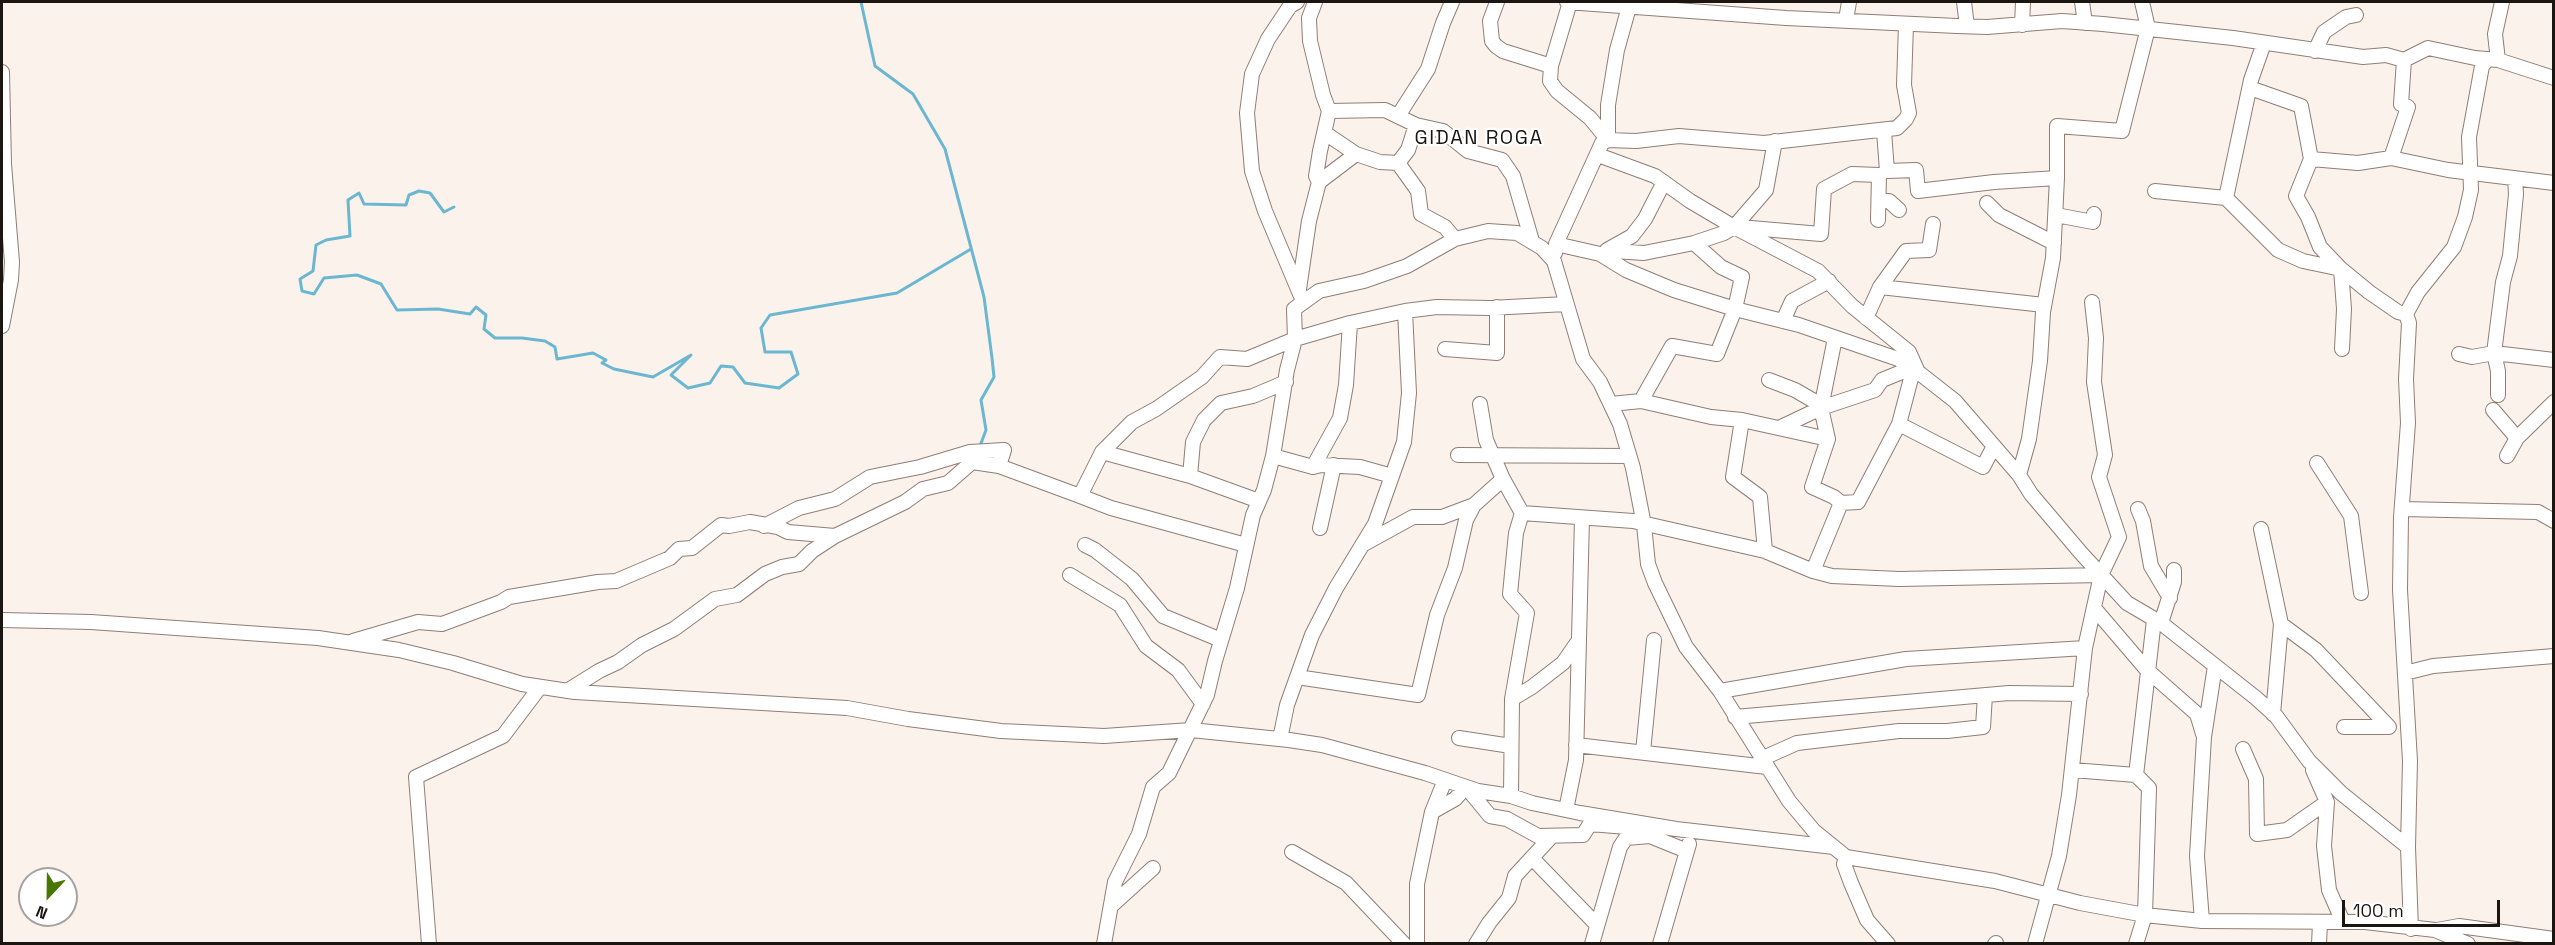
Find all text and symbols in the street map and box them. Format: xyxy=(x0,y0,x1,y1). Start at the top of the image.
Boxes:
district label: GIDAN ROGA xyxy=(1415,127,1543,151)
north arrow xyxy=(18,867,78,927)
scale bar xyxy=(2345,888,2502,926)
text: 100 m xyxy=(2353,899,2404,922)
text: N xyxy=(33,901,51,924)

